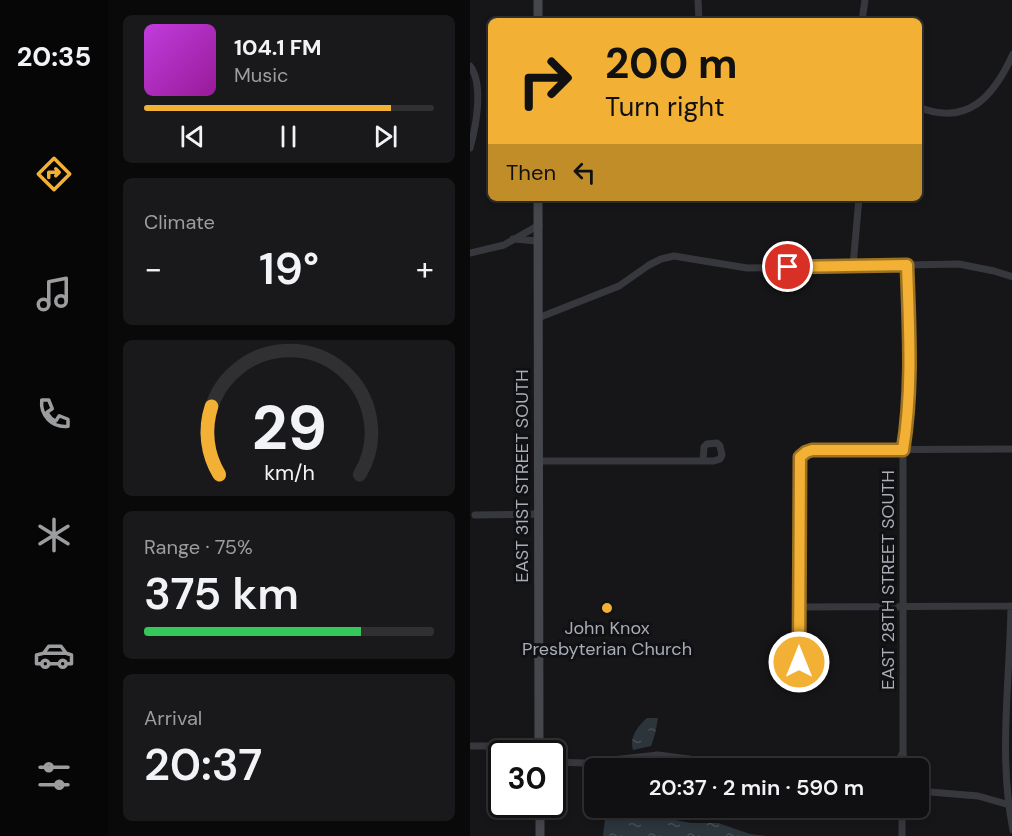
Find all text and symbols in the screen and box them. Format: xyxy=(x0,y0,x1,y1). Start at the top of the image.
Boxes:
text: 104.1 FM xyxy=(234,33,322,62)
text: 200 m xyxy=(605,36,738,91)
text: 20:35 xyxy=(17,39,91,74)
icon: right xyxy=(506,42,584,120)
text: Music xyxy=(234,62,289,88)
text: Turn right xyxy=(605,89,725,124)
icon: previous xyxy=(176,120,209,153)
icon: pause xyxy=(272,120,305,153)
icon: next xyxy=(369,120,402,153)
icon: directions xyxy=(33,153,75,195)
icon: left xyxy=(568,156,601,189)
text: Then xyxy=(506,158,556,187)
text: Climate xyxy=(144,209,215,235)
text: 19° xyxy=(259,239,319,298)
pin xyxy=(762,241,813,292)
text: − xyxy=(144,247,162,290)
text: + xyxy=(416,247,434,290)
icon: arrive xyxy=(771,250,804,283)
icon: music xyxy=(33,273,75,315)
street label: EAST 31ST STREET SOUTH xyxy=(510,370,534,582)
text: 29 xyxy=(251,387,327,468)
icon: phone xyxy=(33,393,75,435)
text: km/h xyxy=(264,459,314,487)
street label: EAST 28TH STREET SOUTH xyxy=(876,470,900,690)
icon: climate xyxy=(33,514,75,556)
text: Range · 75% xyxy=(144,534,253,560)
text: 375 km xyxy=(144,564,299,623)
marker: John Knox Presbyterian Church xyxy=(600,601,614,615)
place label: John Knox Presbyterian Church xyxy=(522,616,692,661)
position arrow xyxy=(767,630,831,694)
icon: car xyxy=(33,634,75,676)
text: Arrival xyxy=(144,705,202,731)
text: 20:37 xyxy=(144,735,263,794)
speed limit sign: 30 xyxy=(488,740,566,818)
icon: filters xyxy=(33,755,75,797)
text: 20:37 · 2 min · 590 m xyxy=(649,773,864,802)

